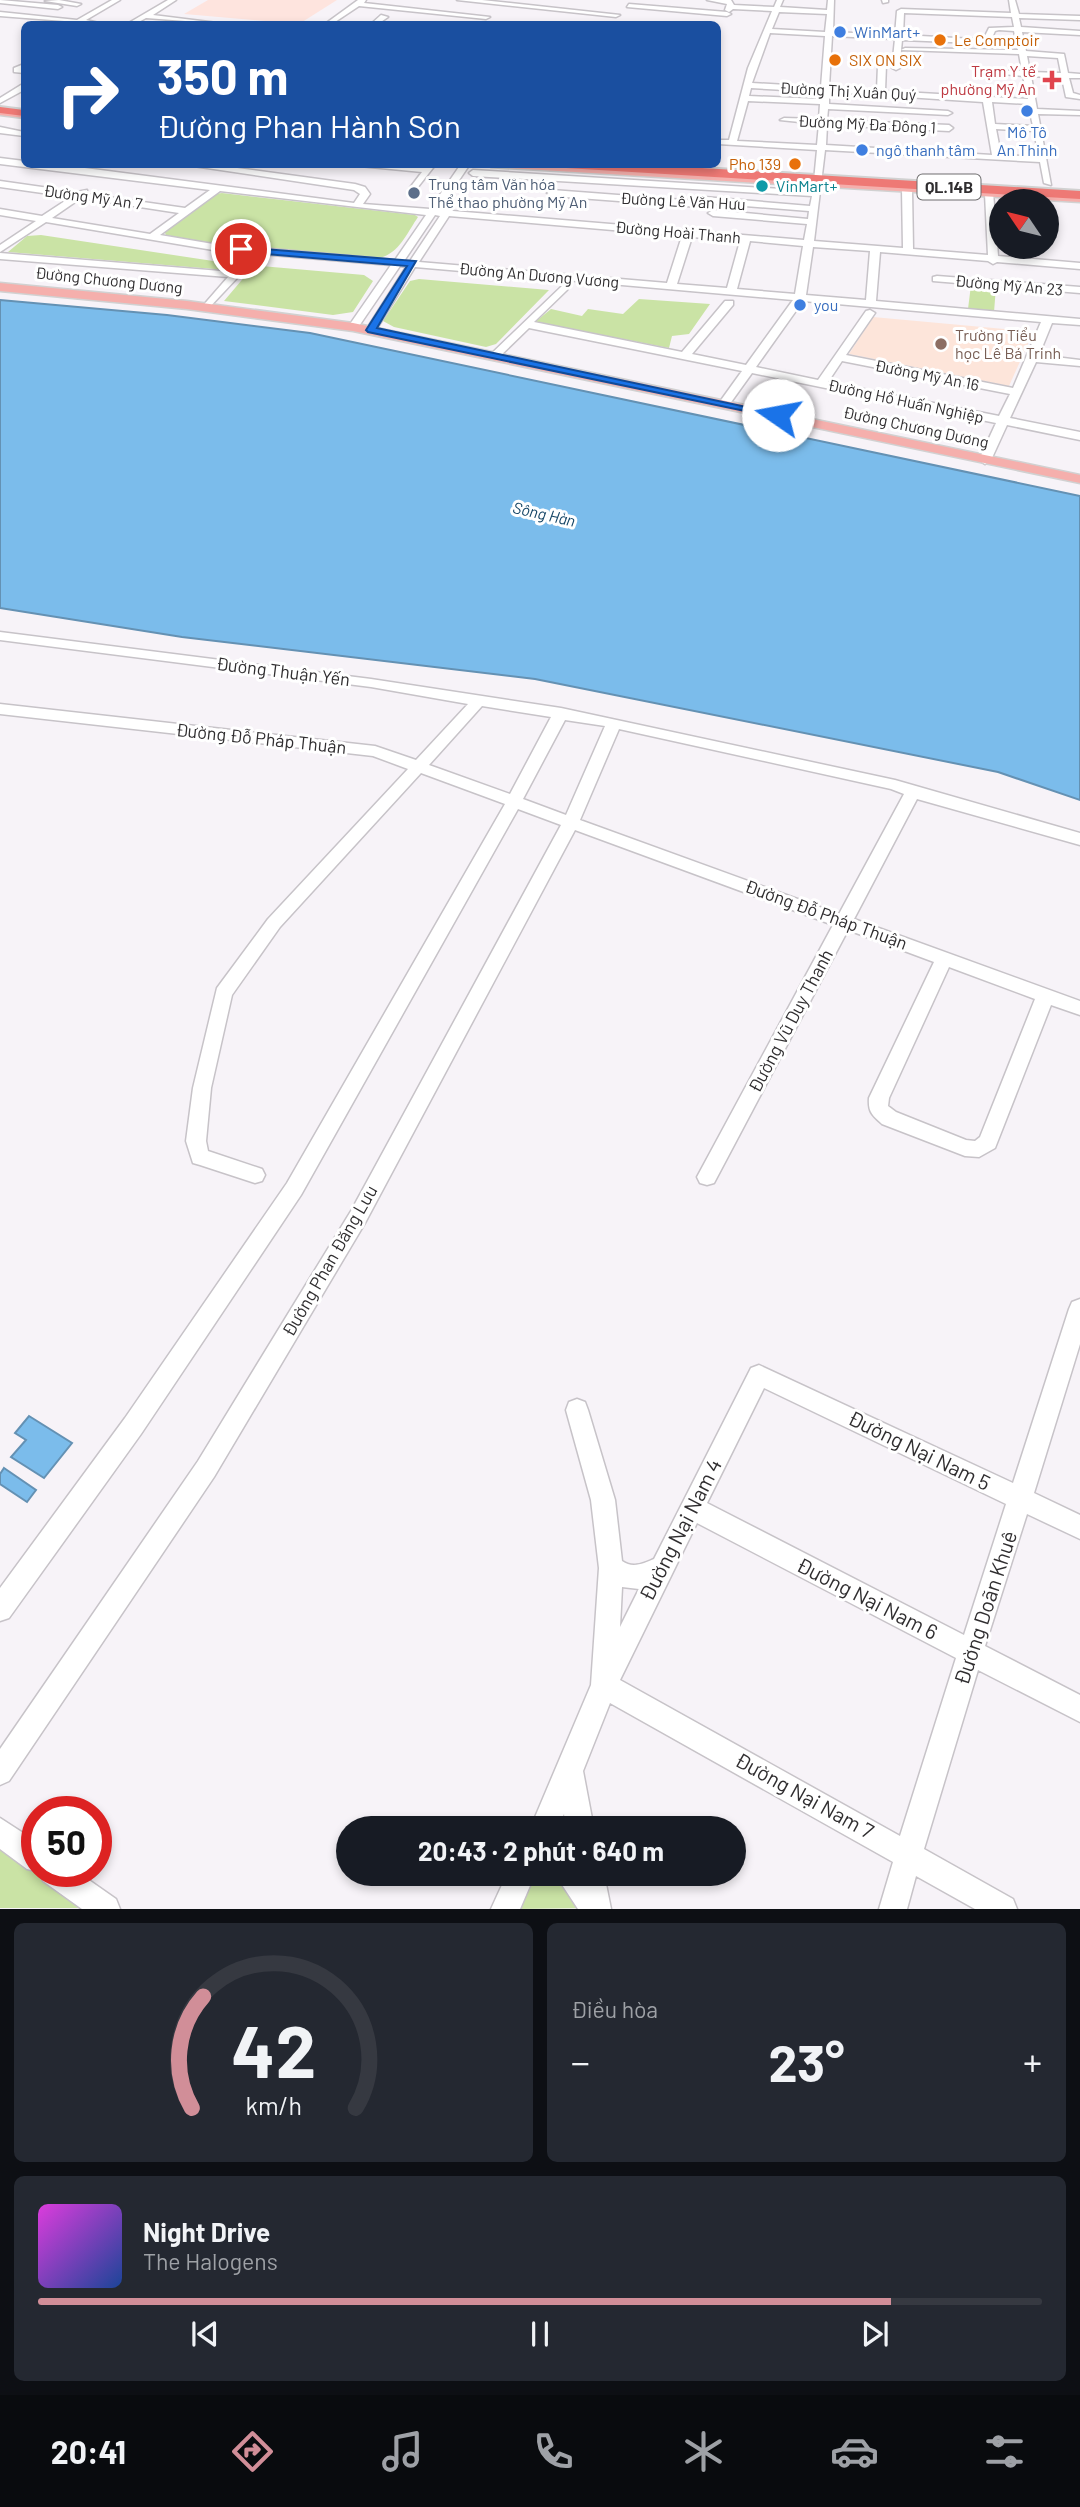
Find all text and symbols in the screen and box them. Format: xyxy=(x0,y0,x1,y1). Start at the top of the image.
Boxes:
place label: WinMart+ xyxy=(854,22,920,41)
marker: WinMart+ xyxy=(832,24,848,40)
place label: Le Comptoir xyxy=(954,30,1040,49)
marker: Le Comptoir xyxy=(932,32,948,48)
text: 350 m xyxy=(157,46,289,105)
icon: right xyxy=(42,49,133,140)
place label: SIX ON SIX xyxy=(849,50,922,69)
marker: SIX ON SIX xyxy=(827,52,843,68)
place label: Trạm Y tế phường Mỹ An xyxy=(941,61,1036,98)
marker: Trạm Y tế phường Mỹ An xyxy=(1042,70,1062,90)
street label: Đường Thị Xuân Quý xyxy=(779,77,917,104)
marker: Mô Tô An Thinh xyxy=(1019,103,1035,119)
text: Đường Phan Hành Sơn xyxy=(157,106,461,144)
street label: Đường Mỹ Đa Đông 1 xyxy=(798,110,936,137)
place label: Mô Tô An Thinh xyxy=(997,122,1057,159)
place label: ngô thanh tâm xyxy=(876,140,975,159)
marker: ngô thanh tâm xyxy=(854,142,870,158)
place label: Pho 139 xyxy=(729,154,781,173)
marker: Pho 139 xyxy=(787,156,803,172)
place label: Trung tâm Văn hóa Thể thao phường Mỹ An xyxy=(428,174,587,211)
road number: QL.14B xyxy=(918,174,981,200)
place label: VinMart+ xyxy=(776,176,838,195)
marker: VinMart+ xyxy=(754,178,770,194)
street label: Đường Mỹ An 7 xyxy=(43,180,144,213)
marker: Trung tâm Văn hóa Thể thao phường Mỹ An xyxy=(406,185,422,201)
street label: Đường Lê Văn Hưu xyxy=(620,188,746,213)
north arrow xyxy=(989,189,1059,259)
map controls xyxy=(989,189,1059,259)
street label: Đường Hoài Thanh xyxy=(614,217,742,246)
pin xyxy=(211,219,271,279)
icon: arrive xyxy=(222,230,260,268)
street label: Đường An Dương Vương xyxy=(458,258,620,291)
street label: Đường Chương Dương xyxy=(34,262,184,297)
street label: Đường Mỹ An 23 xyxy=(954,270,1064,299)
place label: you xyxy=(814,295,838,314)
marker: you xyxy=(792,297,808,313)
place label: Trường Tiểu học Lê Bá Trinh xyxy=(955,325,1061,362)
marker: Trường Tiểu học Lê Bá Trinh xyxy=(933,336,949,352)
street label: Đường Mỹ An 16 xyxy=(873,355,981,394)
street label: Đường Hồ Huấn Nghiệp xyxy=(826,375,986,426)
position arrow xyxy=(741,378,815,452)
street label: Đường Chương Dương xyxy=(842,402,991,451)
water label: Sông Hàn xyxy=(511,497,577,530)
street label: Đường Thuận Yến xyxy=(215,652,351,690)
street label: Đường Đỗ Pháp Thuận xyxy=(175,718,347,758)
street label: Đường Đỗ Pháp Thuận xyxy=(742,874,911,954)
street label: Đường Vũ Duy Thanh xyxy=(743,945,837,1096)
street label: Đường Phan Đăng Lưu xyxy=(277,1181,381,1340)
street label: Đường Nại Nam 5 xyxy=(844,1404,995,1495)
street label: Đường Nại Nam 4 xyxy=(633,1454,726,1604)
street label: Đường Doãn Khuê xyxy=(948,1527,1021,1688)
street label: Đường Nại Nam 6 xyxy=(793,1551,942,1644)
street label: Đường Nại Nam 7 xyxy=(731,1746,878,1843)
speed limit sign: 50 xyxy=(21,1796,112,1887)
text: 20:43 · 2 phút · 640 m xyxy=(418,1835,664,1866)
text: Điều hòa xyxy=(571,1995,658,2023)
text: 42 xyxy=(231,2006,316,2094)
text: 23° xyxy=(768,2030,845,2092)
text: − xyxy=(571,2038,590,2084)
text: + xyxy=(1023,2038,1042,2084)
text: km/h xyxy=(245,2090,302,2120)
text: Night Drive xyxy=(143,2216,270,2247)
text: The Halogens xyxy=(143,2247,278,2275)
icon: previous xyxy=(186,2315,224,2353)
icon: pause xyxy=(521,2315,559,2353)
icon: next xyxy=(856,2315,894,2353)
icon: directions xyxy=(228,2427,277,2476)
icon: music xyxy=(378,2427,427,2476)
icon: phone xyxy=(529,2427,578,2476)
icon: climate xyxy=(679,2427,728,2476)
icon: car xyxy=(830,2427,879,2476)
icon: filters xyxy=(980,2427,1029,2476)
text: 20:41 xyxy=(51,2432,126,2470)

